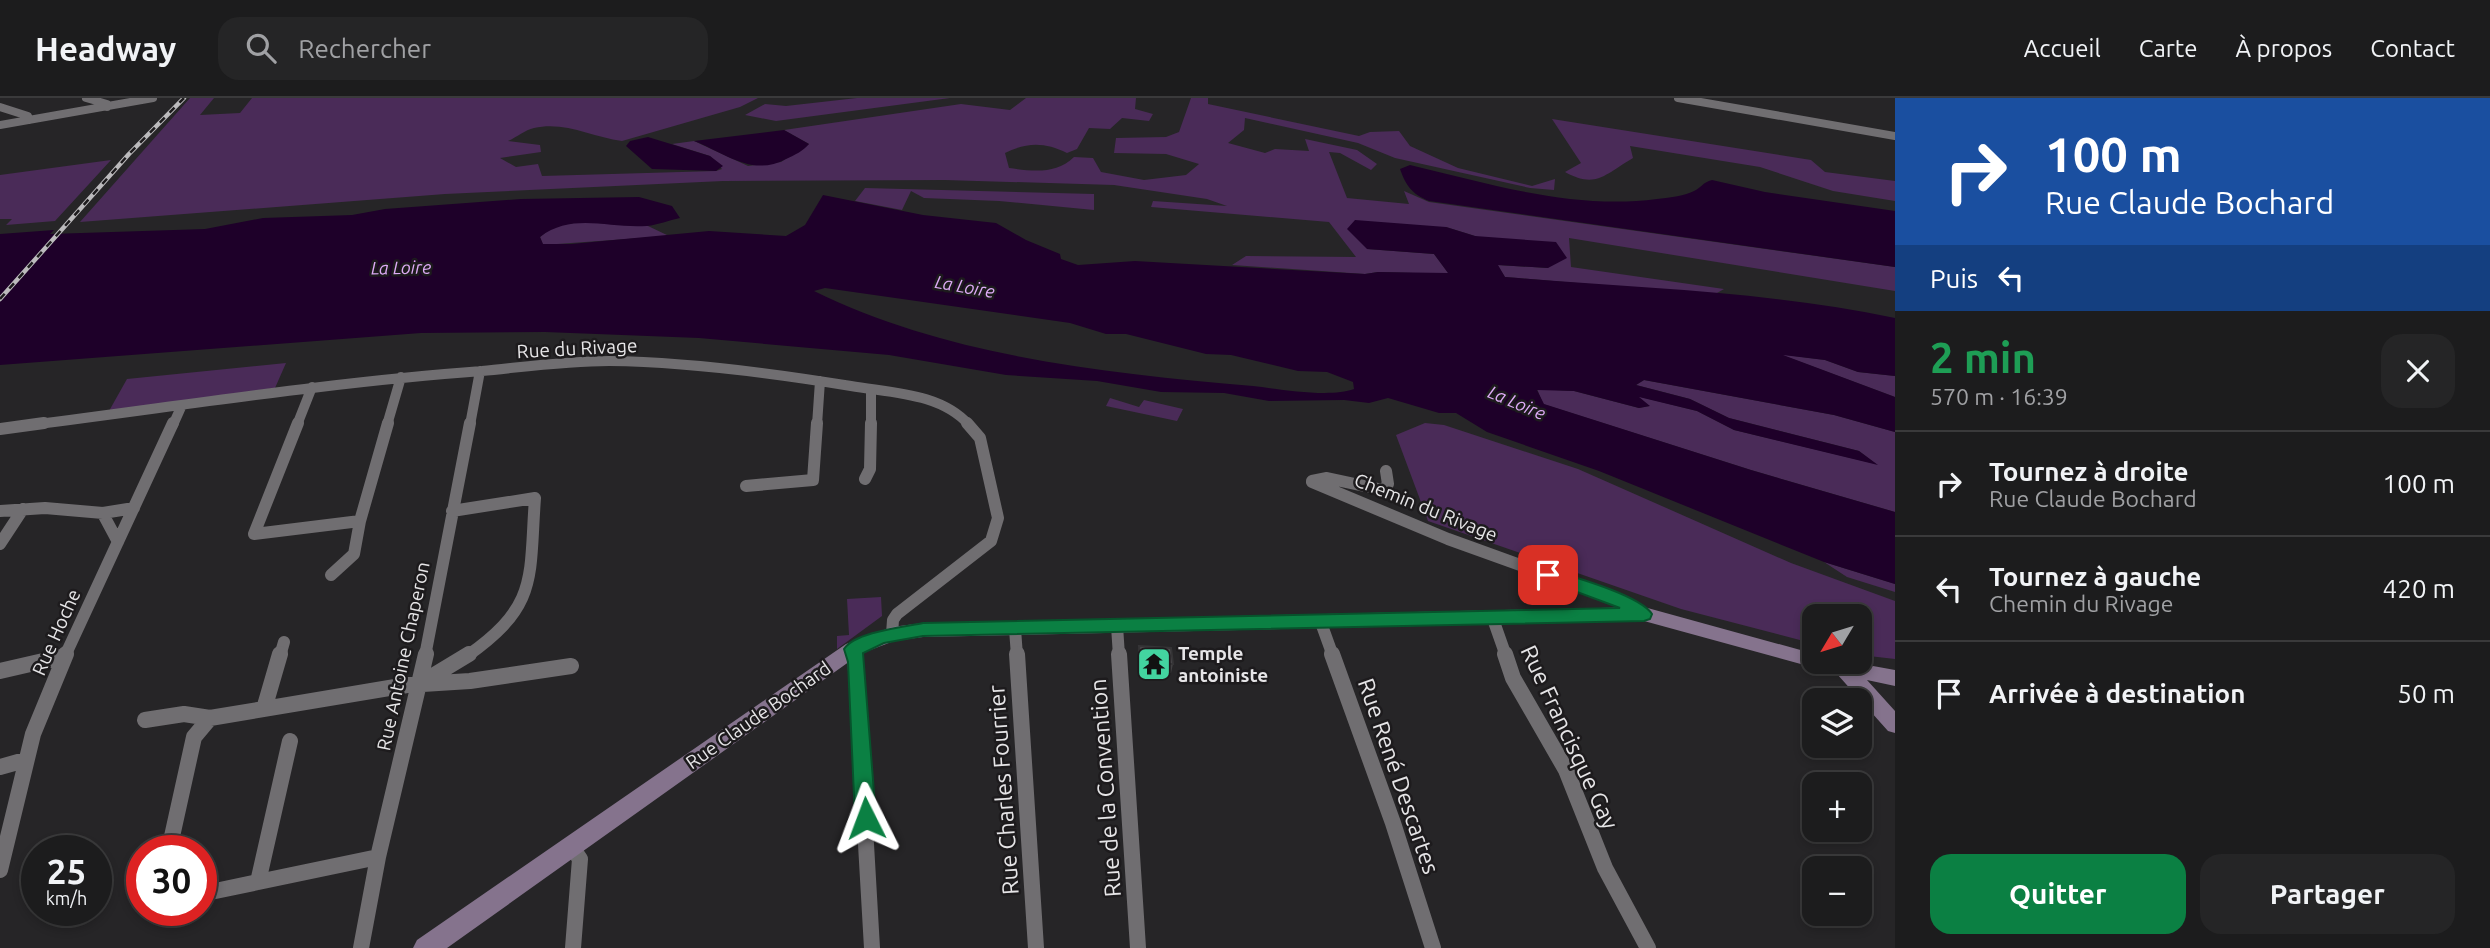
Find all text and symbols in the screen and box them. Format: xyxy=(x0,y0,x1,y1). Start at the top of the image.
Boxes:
search box xyxy=(218,17,708,80)
icon: search xyxy=(242,29,280,67)
text: Headway xyxy=(35,30,176,67)
text: Rechercher xyxy=(298,34,431,63)
text: Accueil xyxy=(2024,35,2101,62)
text: Carte xyxy=(2139,35,2198,62)
text: À propos xyxy=(2236,35,2332,62)
text: Contact xyxy=(2370,35,2455,62)
icon: right xyxy=(1930,126,2021,217)
text: 100 m xyxy=(2045,126,2182,181)
text: Rue Claude Bochard xyxy=(2045,184,2334,220)
water label: La Loire xyxy=(371,256,431,278)
icon: left xyxy=(1992,259,2030,297)
text: Puis xyxy=(1930,264,1978,293)
water label: La Loire xyxy=(934,271,996,301)
street label: Rue du Rivage xyxy=(516,334,638,362)
text: 2 min xyxy=(1930,334,2036,381)
button: close xyxy=(2381,334,2455,408)
water label: La Loire xyxy=(1485,381,1549,423)
text: 570 m · 16:39 xyxy=(1930,384,2068,409)
text: Tournez à droite xyxy=(1989,457,2188,486)
icon: right xyxy=(1930,465,1968,503)
street label: Chemin du Rivage xyxy=(1351,468,1501,546)
text: 100 m xyxy=(2383,469,2455,498)
text: Rue Claude Bochard xyxy=(1989,486,2197,511)
pin xyxy=(1518,545,1578,605)
icon: arrive xyxy=(1529,556,1567,594)
street label: Rue Antoine Chaperon xyxy=(372,560,434,752)
text: Tournez à gauche xyxy=(1989,562,2201,591)
icon: left xyxy=(1930,570,1968,608)
text: 420 m xyxy=(2383,574,2455,603)
street label: Rue Hoche xyxy=(27,585,85,679)
text: Chemin du Rivage xyxy=(1989,591,2173,616)
north arrow xyxy=(1802,604,1872,674)
map controls xyxy=(1802,604,1872,926)
street label: Rue Francisque Gay xyxy=(1516,641,1624,833)
place label: Temple antoiniste xyxy=(1178,642,1268,686)
temple icon: Temple antoiniste xyxy=(1135,645,1173,683)
street label: Rue Claude Bochard xyxy=(681,657,835,773)
street label: Rue René Descartes xyxy=(1354,675,1444,877)
icon: arrive xyxy=(1930,675,1968,713)
street label: Rue de la Convention xyxy=(1085,678,1125,898)
text: Arrivée à destination xyxy=(1989,679,2245,708)
text: 50 m xyxy=(2397,679,2455,708)
street label: Rue Charles Fourrier xyxy=(983,684,1023,896)
button: layers xyxy=(1802,688,1872,758)
button: + xyxy=(1802,772,1872,842)
position arrow xyxy=(829,781,903,855)
speed limit sign: 30 xyxy=(126,835,217,926)
text: 25 xyxy=(47,851,86,891)
button: Quitter xyxy=(1930,854,2186,934)
button: Partager xyxy=(2200,854,2455,934)
button: − xyxy=(1802,856,1872,926)
text: km/h xyxy=(46,888,87,908)

